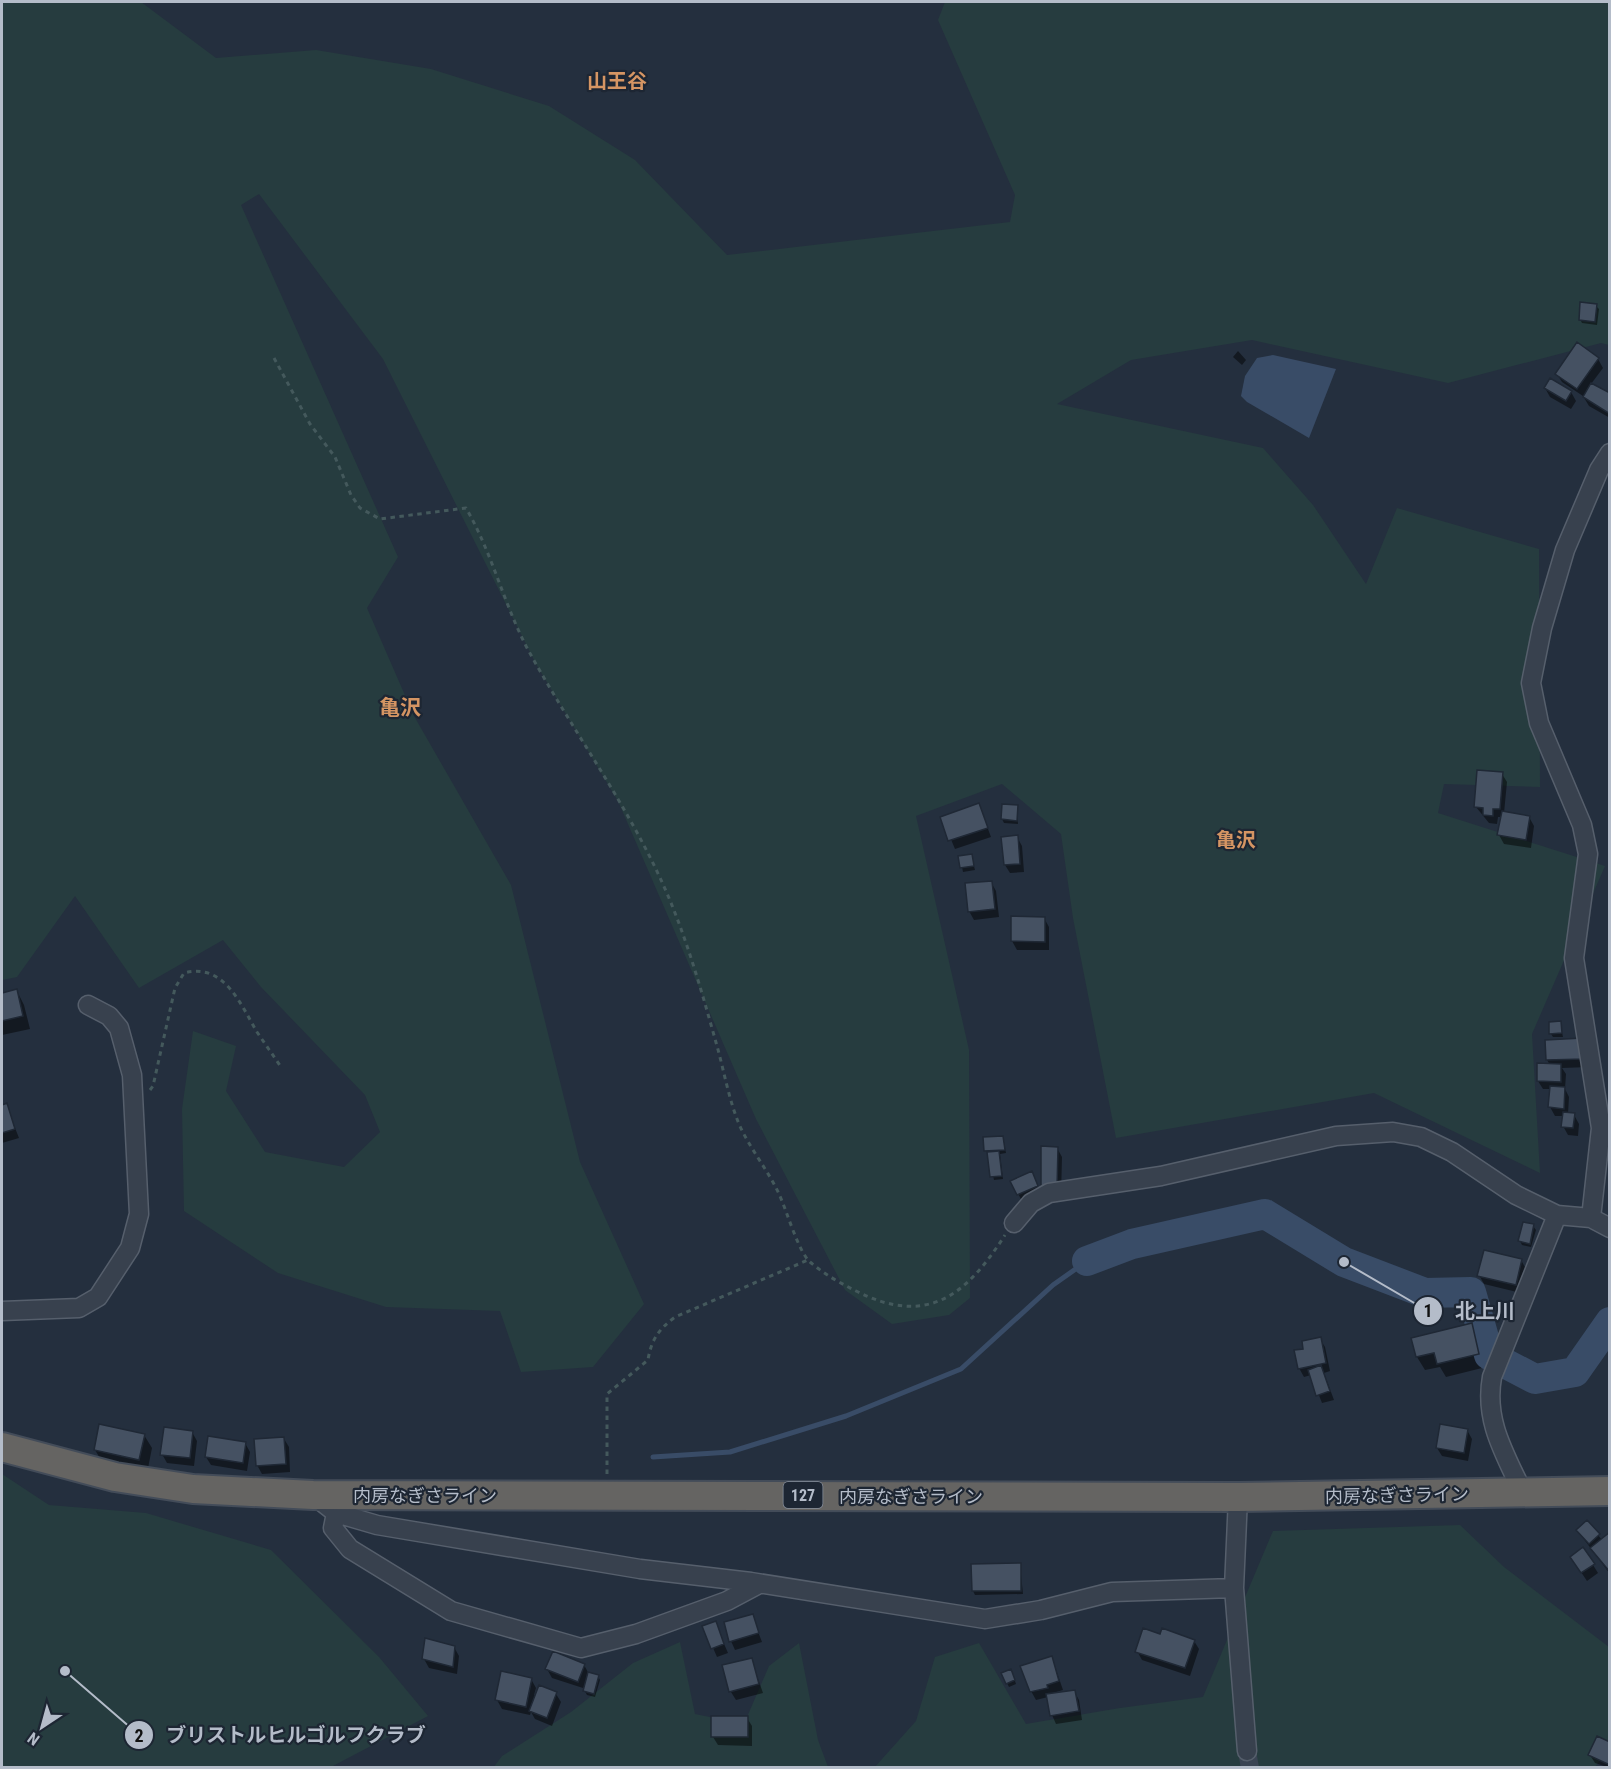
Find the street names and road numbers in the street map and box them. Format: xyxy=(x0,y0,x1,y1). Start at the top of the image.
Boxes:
road number: 127 xyxy=(784,1482,822,1508)
street label: 内房なぎさライン xyxy=(1325,1483,1469,1507)
street label: 内房なぎさライン xyxy=(353,1485,497,1506)
street label: 内房なぎさライン xyxy=(839,1486,983,1507)

